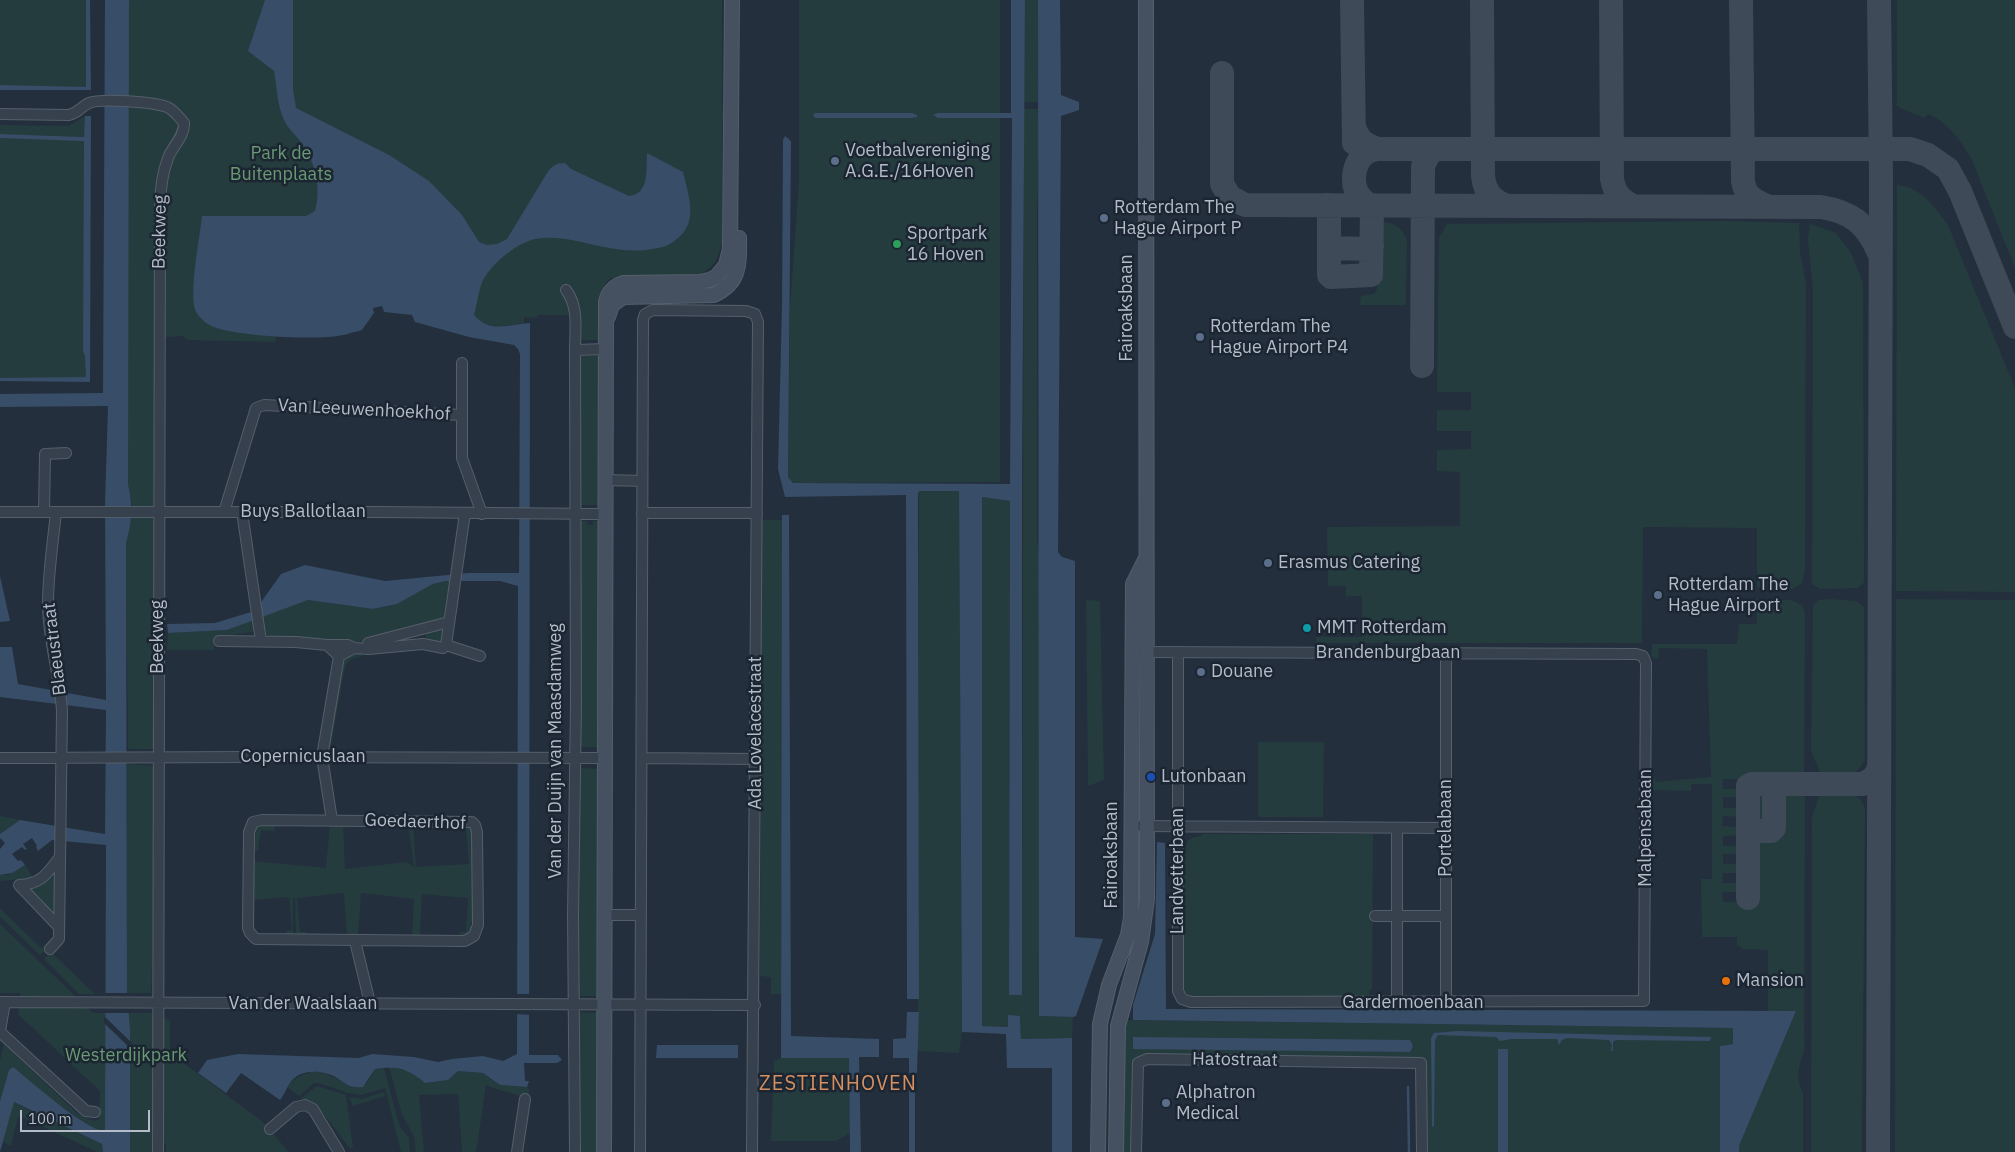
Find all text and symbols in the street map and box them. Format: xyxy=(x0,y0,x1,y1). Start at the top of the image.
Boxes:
place label: Voetbalvereniging A.G.E./16Hoven xyxy=(845,140,990,182)
park label: Park de Buitenplaats xyxy=(230,143,332,186)
marker: Voetbalvereniging A.G.E./16Hoven xyxy=(829,155,841,167)
street label: Beekweg xyxy=(149,195,171,269)
place label: Rotterdam The Hague Airport P xyxy=(1114,197,1241,240)
marker: Rotterdam The Hague Airport P xyxy=(1098,212,1110,224)
place label: Sportpark 16 Hoven xyxy=(907,223,987,266)
marker: Sportpark 16 Hoven xyxy=(891,238,903,250)
street label: Fairoaksbaan xyxy=(1116,254,1138,362)
place label: Rotterdam The Hague Airport P4 xyxy=(1210,316,1348,358)
marker: Rotterdam The Hague Airport P4 xyxy=(1194,331,1206,343)
street label: Van Leeuwenhoekhof xyxy=(277,395,451,425)
street label: Buys Ballotlaan xyxy=(240,501,366,523)
place label: Erasmus Catering xyxy=(1278,552,1420,574)
marker: Erasmus Catering xyxy=(1262,557,1274,569)
place label: Rotterdam The Hague Airport xyxy=(1668,574,1789,616)
marker: Rotterdam The Hague Airport xyxy=(1652,589,1664,601)
street label: Beekweg xyxy=(147,600,169,674)
street label: Blaeustraat xyxy=(39,601,71,697)
place label: MMT Rotterdam xyxy=(1317,617,1447,639)
marker: MMT Rotterdam xyxy=(1301,622,1313,634)
street label: Van der Duijn van Maasdamweg xyxy=(545,623,567,879)
street label: Brandenburgbaan xyxy=(1316,642,1460,664)
street label: Ada Lovelacestraat xyxy=(745,656,767,810)
place label: Douane xyxy=(1211,661,1273,683)
marker: Douane xyxy=(1195,666,1207,678)
street label: Copernicuslaan xyxy=(240,746,366,768)
place label: Lutonbaan xyxy=(1161,766,1246,788)
street label: Malpensabaan xyxy=(1635,769,1657,887)
marker: Lutonbaan xyxy=(1145,771,1157,783)
street label: Portelabaan xyxy=(1435,779,1457,877)
street label: Fairoaksbaan xyxy=(1101,801,1123,909)
street label: Landvetterbaan xyxy=(1167,808,1189,934)
street label: Goedaerthof xyxy=(364,809,466,835)
place label: Mansion xyxy=(1736,970,1804,992)
marker: Mansion xyxy=(1720,975,1732,987)
street label: Gardermoenbaan xyxy=(1342,992,1484,1014)
street label: Van der Waalslaan xyxy=(229,993,377,1015)
park label: Westerdijkpark xyxy=(65,1045,187,1067)
street label: Hatostraat xyxy=(1192,1048,1278,1072)
district label: ZESTIENHOVEN xyxy=(758,1072,918,1096)
place label: Alphatron Medical xyxy=(1176,1082,1256,1124)
marker: Alphatron Medical xyxy=(1160,1097,1172,1109)
scale bar xyxy=(22,1100,152,1132)
text: 100 m xyxy=(28,1109,72,1128)

